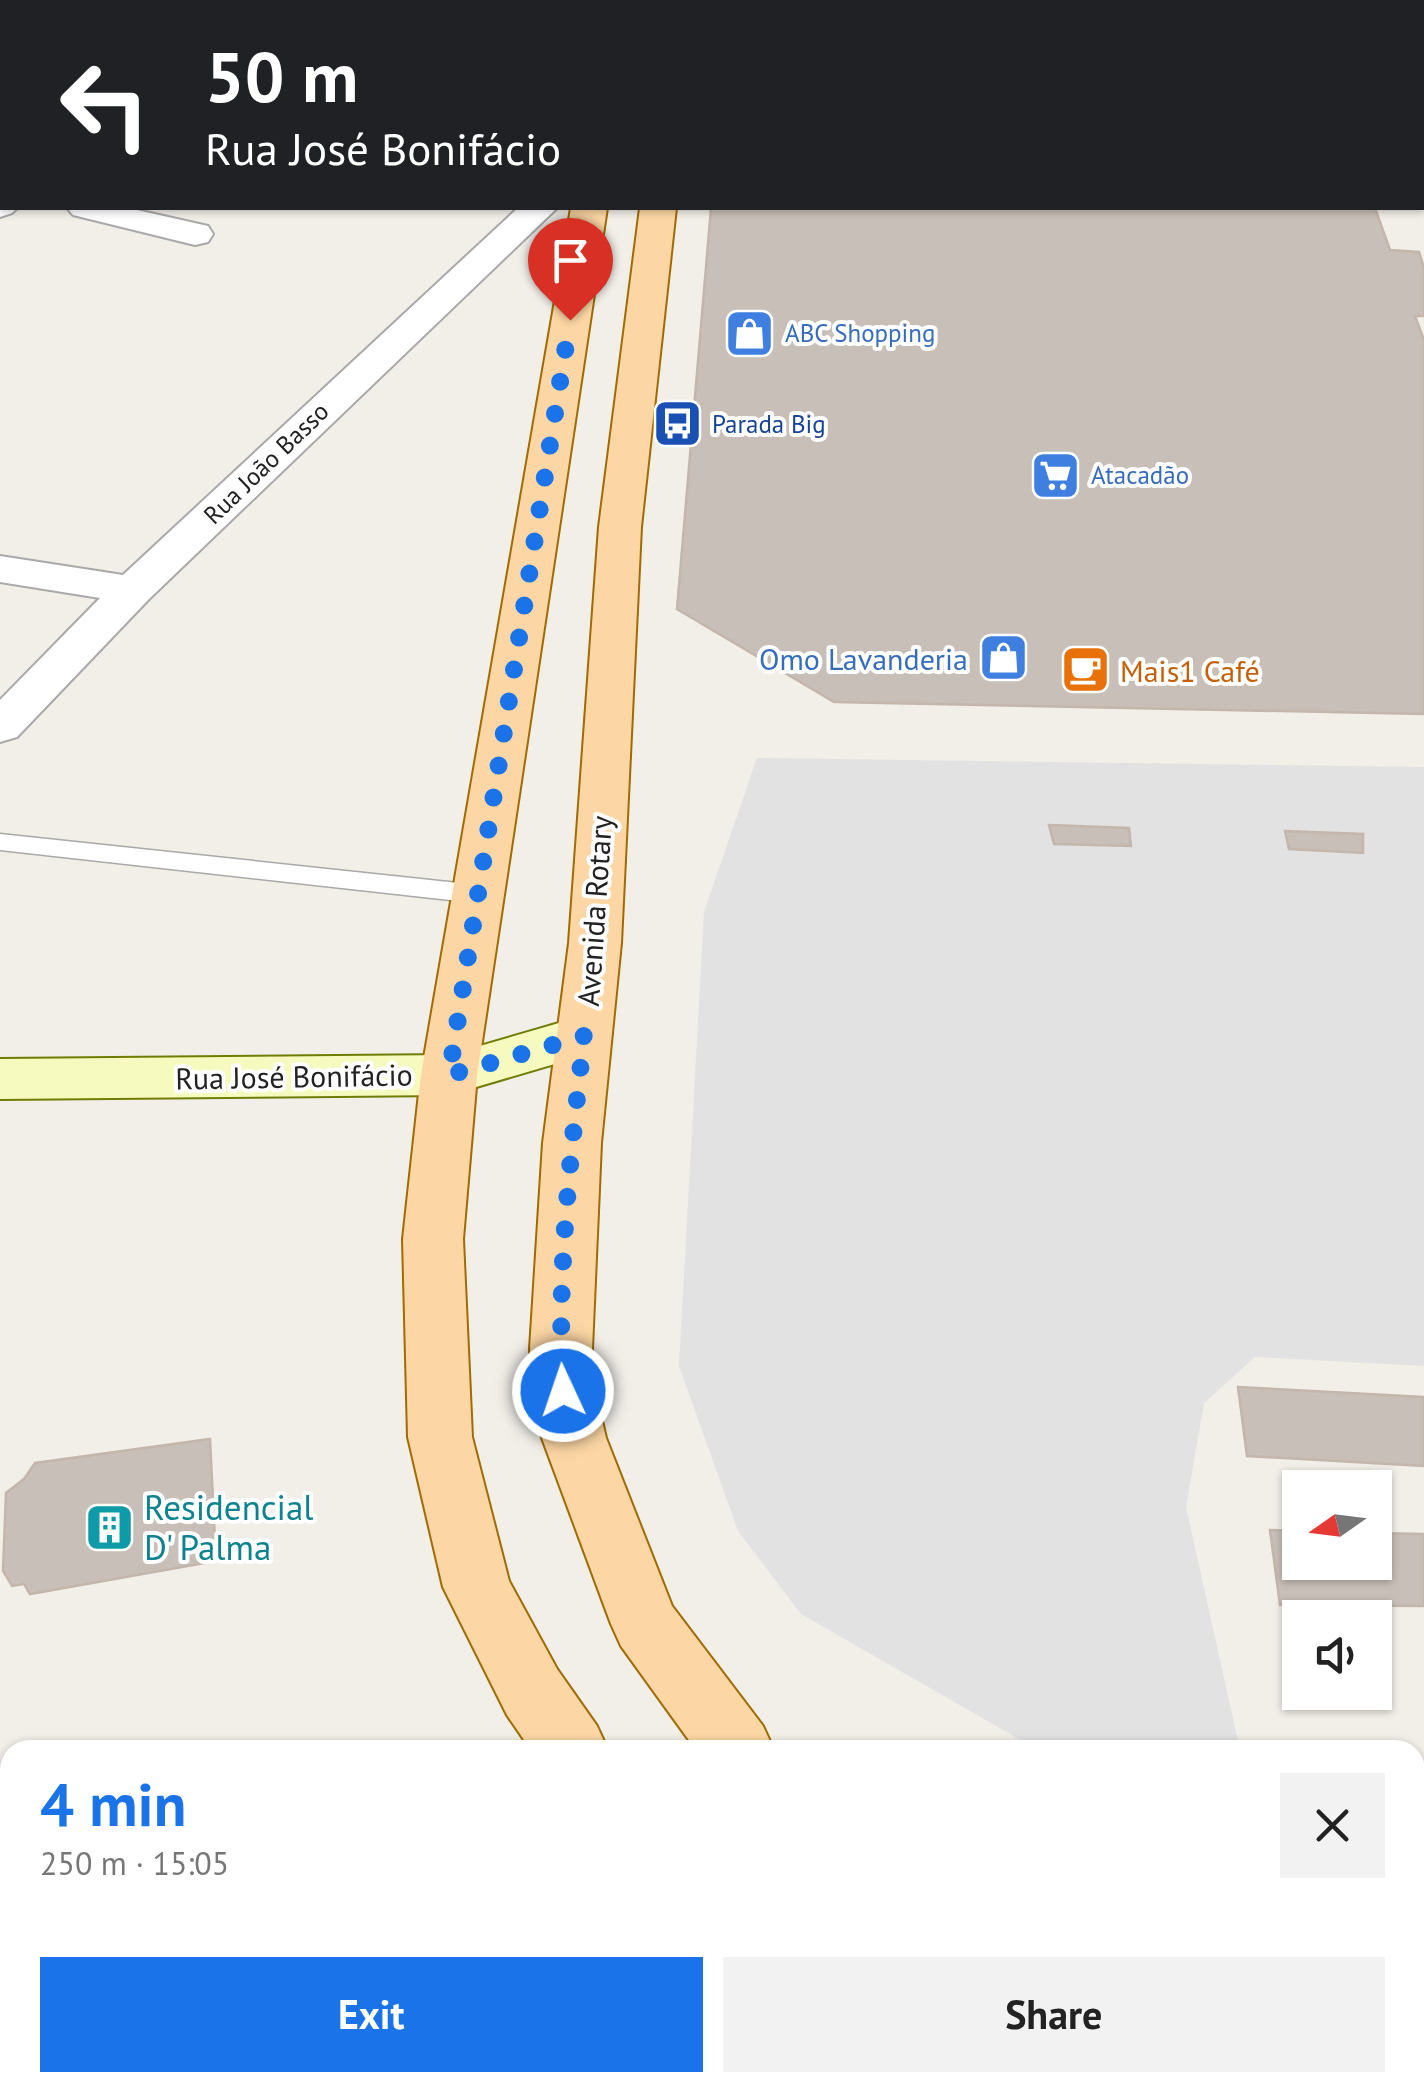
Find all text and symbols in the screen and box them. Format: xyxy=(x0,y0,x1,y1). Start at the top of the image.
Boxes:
text: 50 m xyxy=(205,31,358,121)
icon: left xyxy=(40,40,170,170)
text: Rua José Bonifácio xyxy=(205,119,561,177)
pin xyxy=(528,218,613,321)
icon: arrive xyxy=(543,233,598,288)
shop icon: ABC Shopping xyxy=(724,307,776,359)
place label: ABC Shopping xyxy=(785,317,935,349)
street label: Rua João Basso xyxy=(197,395,335,531)
bus stop icon: Parada Big xyxy=(651,398,703,450)
place label: Parada Big xyxy=(712,408,826,440)
supermarket icon: Atacadão xyxy=(1030,449,1082,501)
place label: Atacadão xyxy=(1091,459,1189,491)
shop icon: Omo Lavanderia xyxy=(977,632,1029,684)
place label: Omo Lavanderia xyxy=(759,639,968,678)
cafe icon: Mais1 Café xyxy=(1059,644,1111,696)
place label: Mais1 Café xyxy=(1120,651,1260,690)
street label: Avenida Rotary xyxy=(568,814,620,1008)
street label: Rua José Bonifácio xyxy=(175,1054,413,1098)
position arrow xyxy=(511,1339,615,1443)
north arrow xyxy=(1282,1470,1392,1580)
map controls xyxy=(1282,1470,1392,1710)
place label: Residencial D' Palma xyxy=(144,1484,314,1570)
building icon: Residencial D' Palma xyxy=(83,1501,135,1553)
button: sound xyxy=(1282,1600,1392,1710)
text: 4 min xyxy=(40,1765,186,1843)
button: close xyxy=(1280,1773,1385,1878)
text: 250 m · 15:05 xyxy=(40,1842,229,1884)
button: Exit xyxy=(40,1957,703,2072)
button: Share xyxy=(723,1957,1385,2072)

